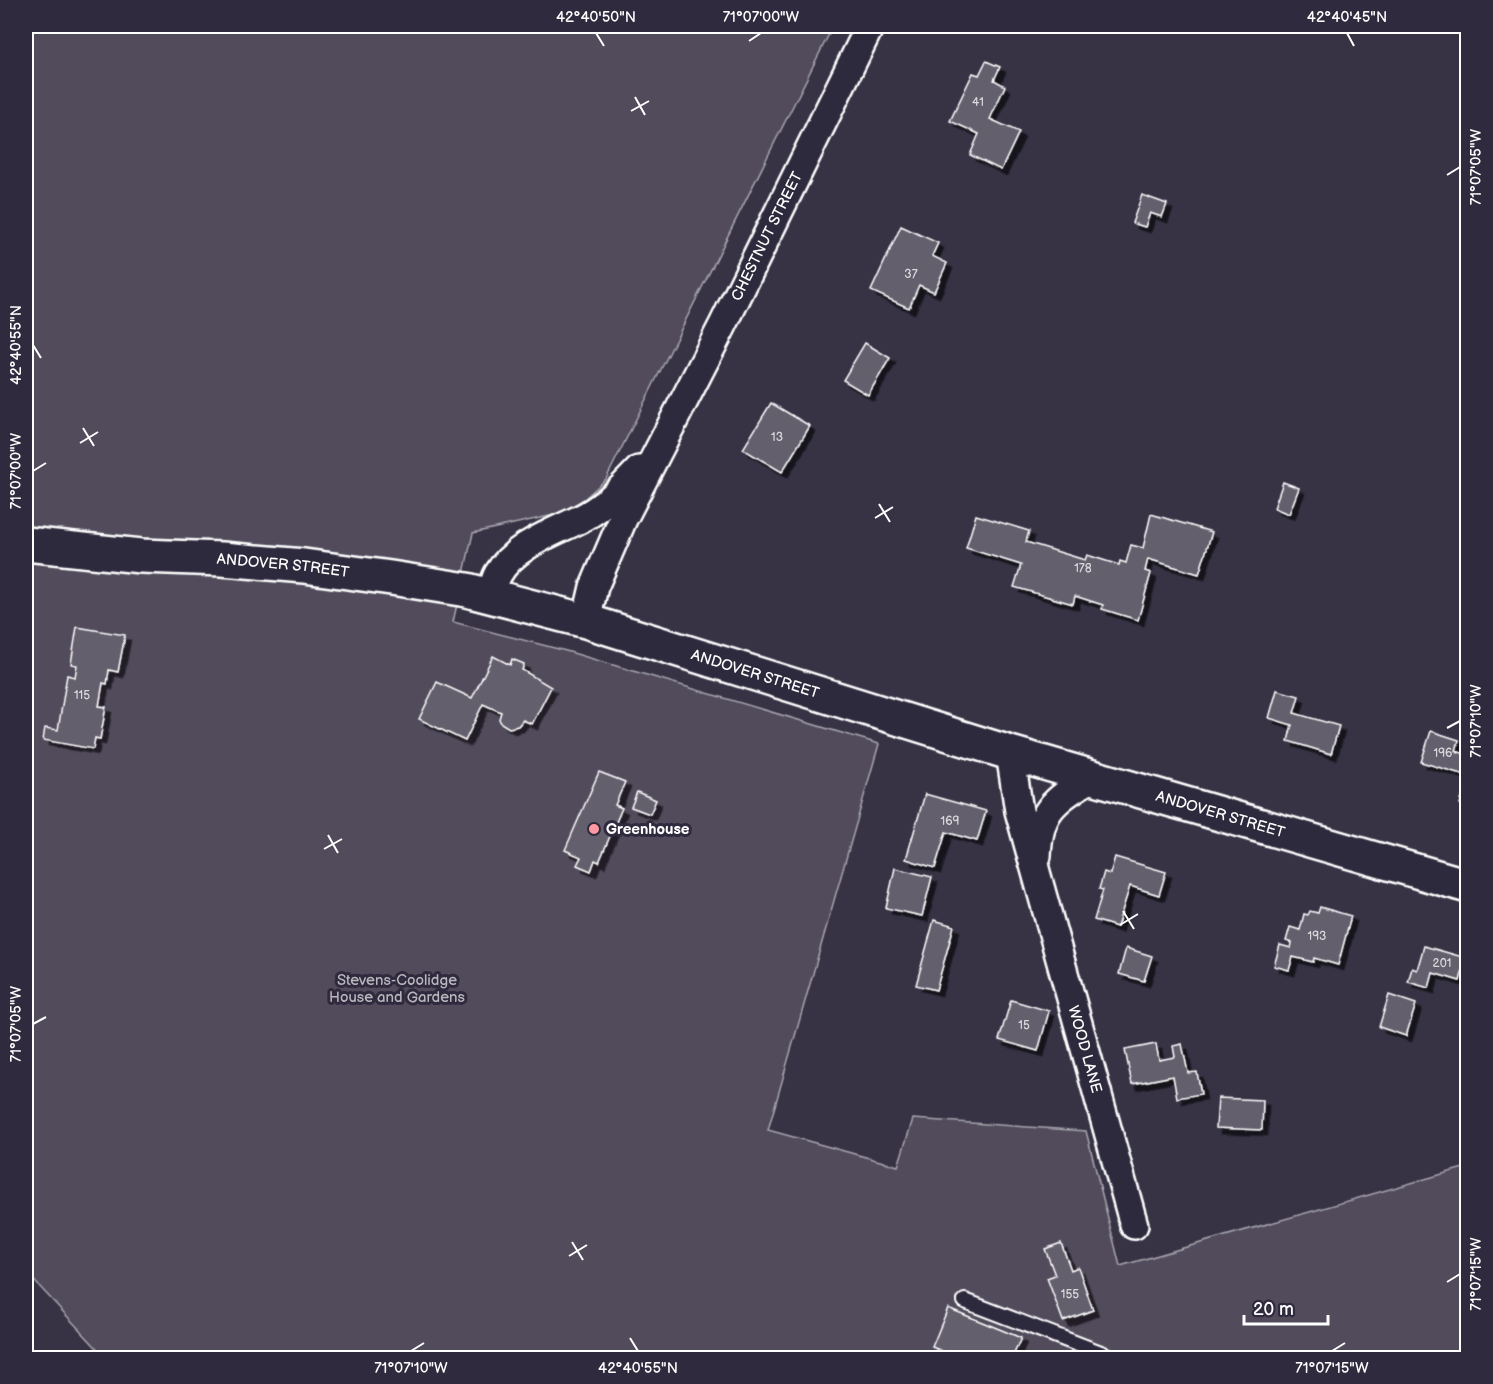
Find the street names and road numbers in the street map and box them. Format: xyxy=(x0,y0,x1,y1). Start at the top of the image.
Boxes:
street label: CHESTNUT STREET xyxy=(727,169,807,304)
street label: ANDOVER STREET xyxy=(216,550,350,582)
street label: ANDOVER STREET xyxy=(689,645,822,703)
street label: ANDOVER STREET xyxy=(1154,787,1287,842)
street label: WOOD LANE xyxy=(1064,1004,1106,1095)

